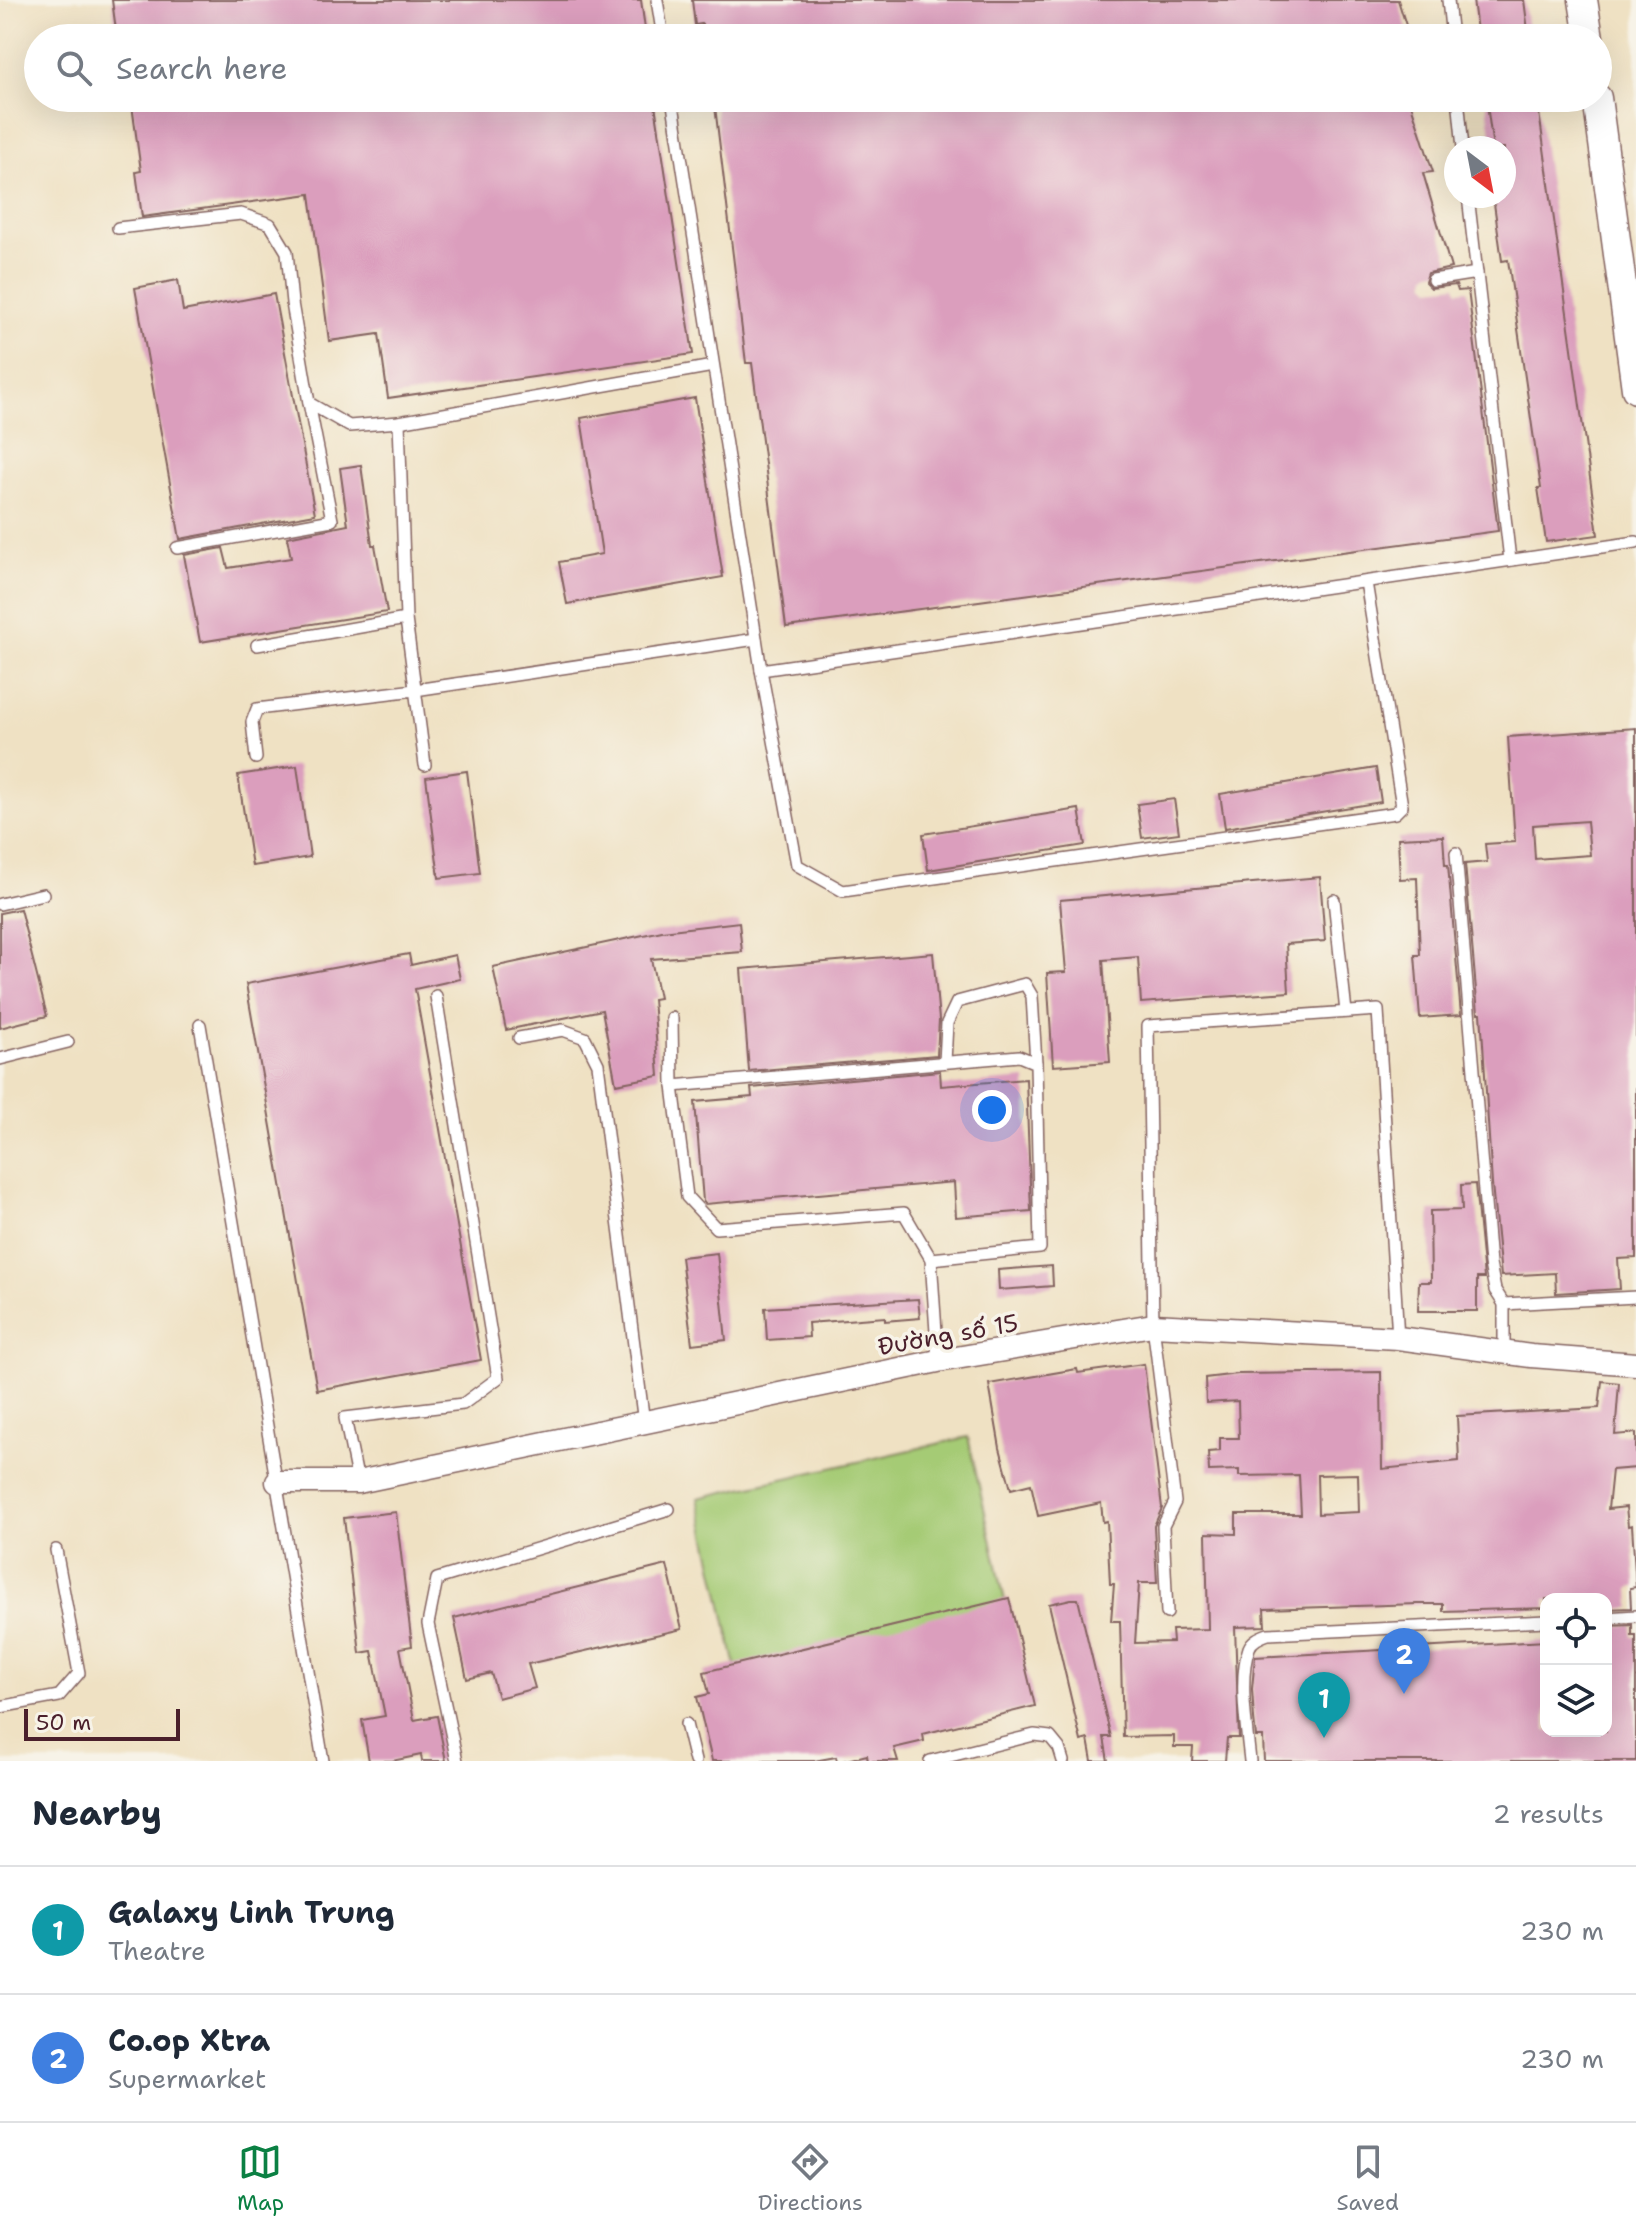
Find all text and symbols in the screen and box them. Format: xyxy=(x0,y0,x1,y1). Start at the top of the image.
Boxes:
search box xyxy=(24,24,1612,112)
icon: search xyxy=(52,46,96,90)
text: Search here xyxy=(116,48,287,89)
north arrow xyxy=(1444,136,1516,208)
your location xyxy=(972,1090,1012,1130)
street label: Đường số 15 xyxy=(875,1307,1021,1363)
map controls xyxy=(1540,1593,1612,1737)
button: locate xyxy=(1540,1593,1612,1665)
pin: 2 xyxy=(1378,1628,1430,1694)
button: layers xyxy=(1540,1665,1612,1737)
pin: 1 xyxy=(1298,1672,1350,1738)
scale bar xyxy=(24,1705,180,1741)
text: 50 m xyxy=(36,1708,91,1737)
text: Nearby xyxy=(32,1790,162,1836)
text: 2 results xyxy=(1492,1796,1604,1831)
text: Galaxy Linh Trung xyxy=(108,1892,394,1933)
text: 1 xyxy=(52,1913,64,1948)
text: 230 m xyxy=(1520,1913,1604,1948)
text: Theatre xyxy=(108,1933,206,1968)
text: Co.op Xtra xyxy=(108,2020,270,2061)
text: 2 xyxy=(49,2041,67,2076)
text: 230 m xyxy=(1520,2041,1604,2076)
text: Supermarket xyxy=(108,2061,266,2096)
tab: Map xyxy=(237,2140,284,2217)
tab: Directions xyxy=(758,2140,863,2217)
tab: Saved xyxy=(1337,2140,1399,2217)

